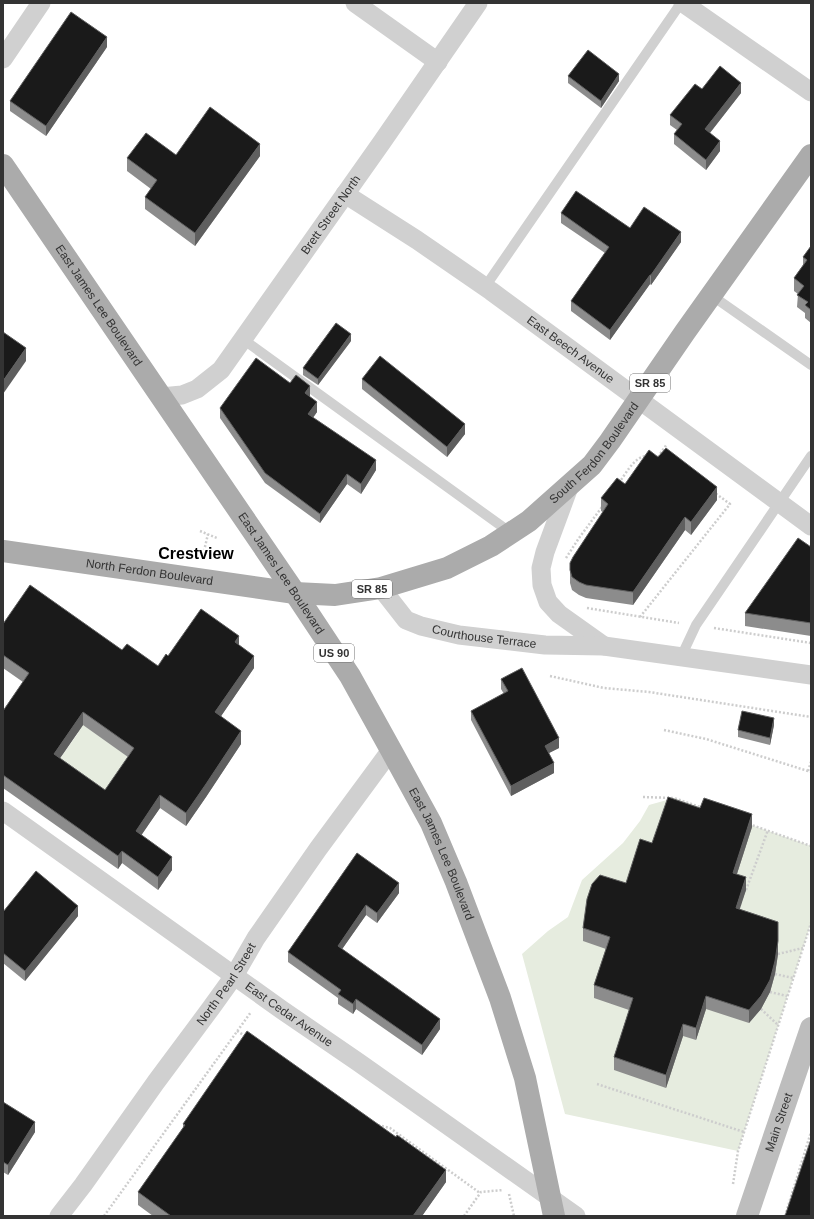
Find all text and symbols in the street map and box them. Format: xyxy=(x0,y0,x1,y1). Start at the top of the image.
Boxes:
street label: Brett Street North xyxy=(298,172,363,257)
street label: East James Lee Boulevard xyxy=(53,242,145,369)
street label: East Beech Avenue xyxy=(524,313,617,386)
road number: SR 85 xyxy=(630,374,670,392)
street label: South Ferdon Boulevard xyxy=(546,399,642,507)
street label: East James Lee Boulevard xyxy=(235,510,327,637)
district label: Crestview xyxy=(158,545,234,562)
street label: North Ferdon Boulevard xyxy=(85,556,214,588)
road number: SR 85 xyxy=(352,580,392,598)
street label: Courthouse Terrace xyxy=(431,622,537,651)
road number: US 90 xyxy=(314,644,354,662)
street label: East James Lee Boulevard xyxy=(406,785,477,922)
street label: North Pearl Street xyxy=(194,940,259,1028)
street label: East Cedar Avenue xyxy=(243,979,336,1050)
street label: Main Street xyxy=(762,1090,796,1154)

